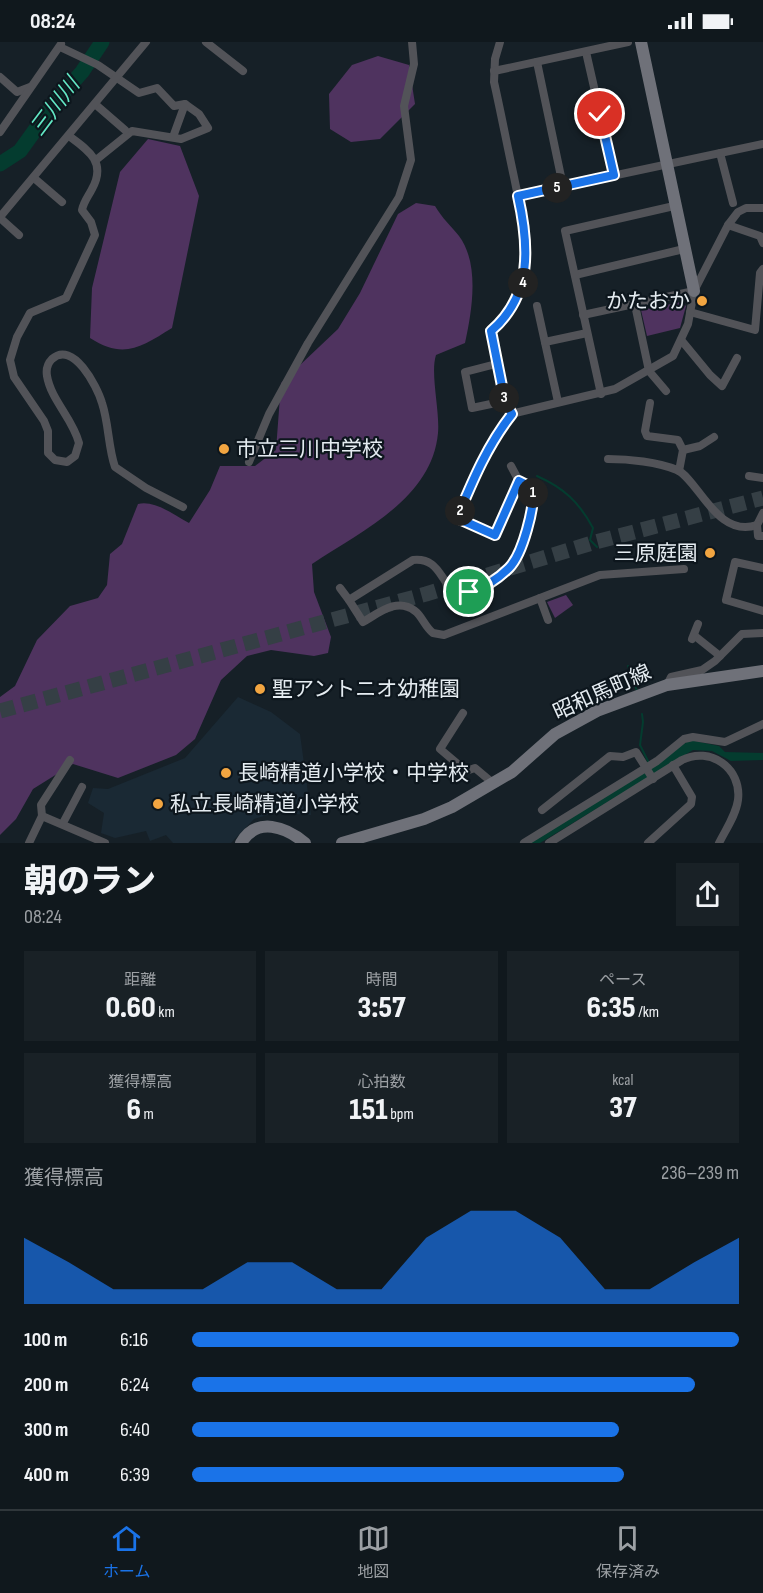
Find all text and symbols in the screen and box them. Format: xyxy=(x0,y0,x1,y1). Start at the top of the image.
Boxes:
text: 08:24 xyxy=(30,8,76,35)
water label: 三川川 xyxy=(25,71,87,141)
pin xyxy=(574,88,625,139)
icon: check xyxy=(583,97,616,130)
pin: 5 xyxy=(542,173,572,203)
text: 5 xyxy=(553,178,561,197)
pin: 4 xyxy=(508,268,538,298)
text: 4 xyxy=(519,273,527,292)
place label: かたおか xyxy=(606,289,690,314)
marker: かたおか xyxy=(695,294,709,308)
pin: 3 xyxy=(489,383,519,413)
text: 3 xyxy=(500,388,508,407)
place label: 市立三川中学校 xyxy=(236,437,383,462)
marker: 市立三川中学校 xyxy=(217,442,231,456)
pin: 1 xyxy=(518,478,548,508)
text: 1 xyxy=(530,483,536,502)
pin: 2 xyxy=(445,496,475,526)
text: 2 xyxy=(456,501,464,520)
place label: 三原庭園 xyxy=(614,541,698,566)
marker: 三原庭園 xyxy=(703,546,717,560)
pin xyxy=(443,566,494,617)
icon: arrive xyxy=(452,575,485,608)
street label: 昭和馬町線 xyxy=(549,660,655,725)
place label: 聖アントニオ幼稚園 xyxy=(272,677,460,702)
marker: 聖アントニオ幼稚園 xyxy=(253,682,267,696)
place label: 長崎精道小学校・中学校 xyxy=(238,761,469,786)
marker: 長崎精道小学校・中学校 xyxy=(219,766,233,780)
place label: 私立長崎精道小学校 xyxy=(170,792,359,817)
marker: 私立長崎精道小学校 xyxy=(151,797,165,811)
text: 朝のラン xyxy=(24,862,156,902)
button: share xyxy=(676,863,739,926)
text: 08:24 xyxy=(24,905,62,929)
text: 距離 xyxy=(124,971,156,990)
text: 時間 xyxy=(365,971,398,990)
text: ペース xyxy=(599,971,646,990)
text: 0.60 xyxy=(106,990,156,1026)
text: 3:57 xyxy=(357,990,406,1026)
text: 6:35 xyxy=(587,990,636,1026)
text: km xyxy=(156,1003,175,1022)
text: /km xyxy=(636,1003,659,1022)
text: kcal xyxy=(612,1071,633,1090)
text: 獲得標高 xyxy=(108,1073,172,1092)
text: 心拍数 xyxy=(357,1073,406,1092)
text: 37 xyxy=(609,1090,637,1126)
text: 6 xyxy=(126,1092,141,1128)
text: 151 xyxy=(349,1092,388,1128)
text: m xyxy=(141,1105,154,1124)
text: bpm xyxy=(388,1105,414,1124)
text: 236–239 m xyxy=(661,1161,739,1185)
text: 獲得標高 xyxy=(24,1166,104,1190)
text: 100 m xyxy=(24,1328,67,1352)
text: 6:16 xyxy=(120,1328,148,1352)
text: 200 m xyxy=(24,1373,68,1397)
text: 6:24 xyxy=(120,1373,149,1397)
text: 300 m xyxy=(24,1418,68,1442)
text: 6:40 xyxy=(120,1418,150,1442)
text: 400 m xyxy=(24,1463,69,1487)
text: 6:39 xyxy=(120,1463,150,1487)
tab: ホーム xyxy=(103,1522,151,1582)
tab: 地図 xyxy=(357,1522,390,1582)
tab: 保存済み xyxy=(596,1522,660,1582)

